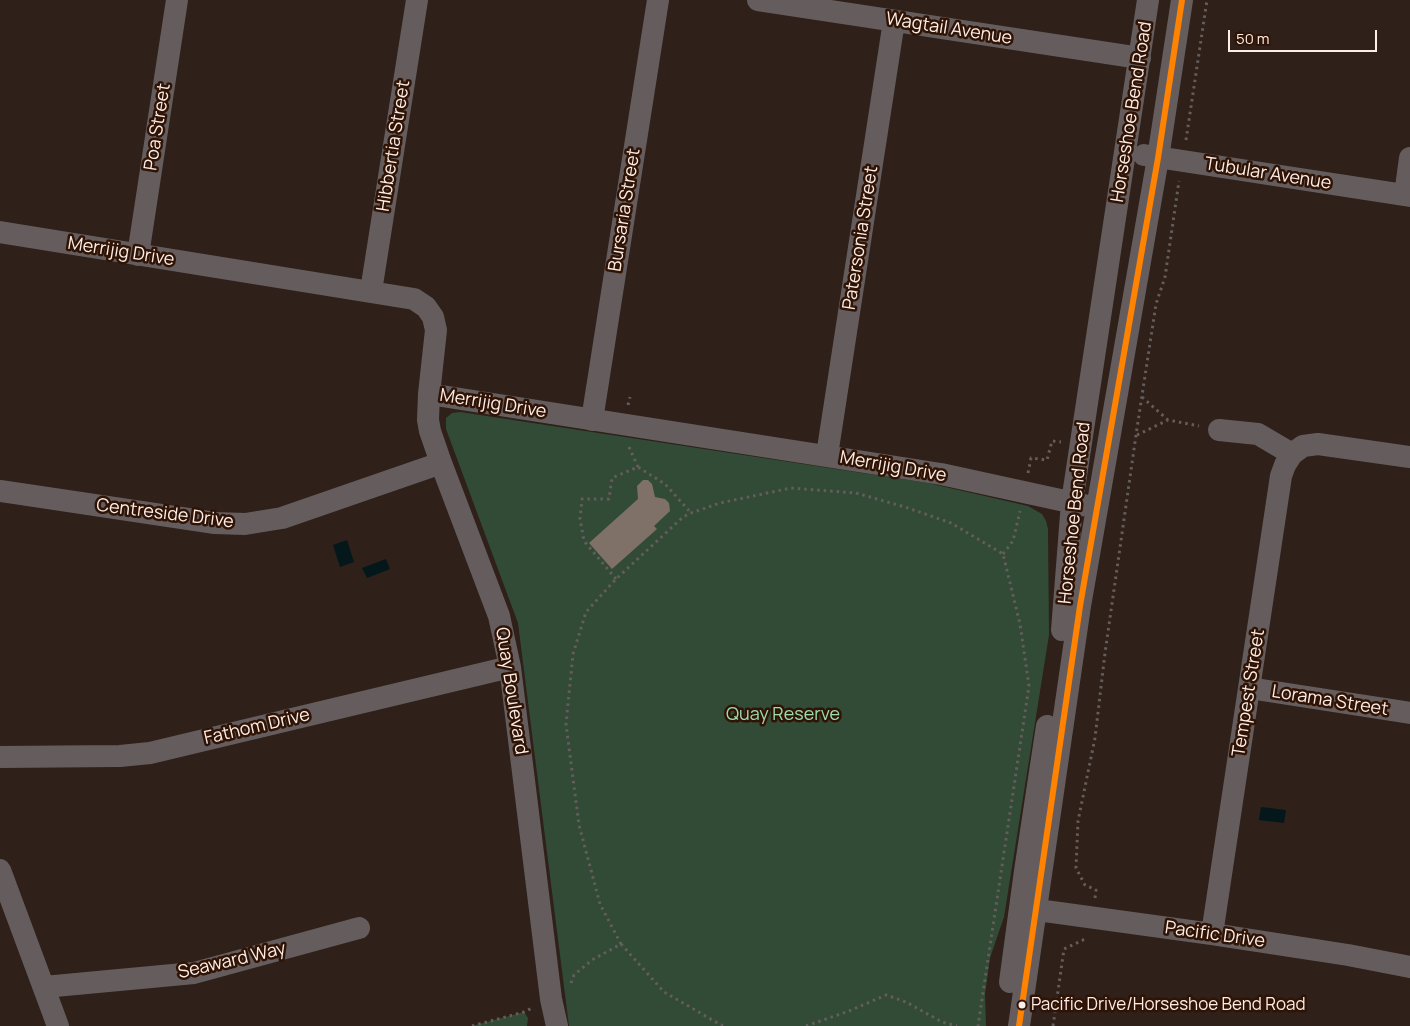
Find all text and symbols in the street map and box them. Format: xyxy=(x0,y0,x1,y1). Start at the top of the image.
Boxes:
street label: Wagtail Avenue xyxy=(884,8,1014,50)
street label: Horseshoe Bend Road xyxy=(1107,20,1157,204)
scale bar xyxy=(1230,20,1379,52)
text: 50 m xyxy=(1236,28,1270,49)
street label: Hibbertia Street xyxy=(373,79,415,213)
street label: Poa Street xyxy=(140,82,176,172)
street label: Bursaria Street xyxy=(605,147,645,273)
street label: Tubular Avenue xyxy=(1203,153,1333,195)
street label: Patersonia Street xyxy=(839,165,883,311)
street label: Merrijig Drive xyxy=(66,233,176,271)
street label: Merrijig Drive xyxy=(438,385,548,423)
street label: Horseshoe Bend Road xyxy=(1055,421,1095,605)
street label: Merrijig Drive xyxy=(838,447,948,487)
street label: Centreside Drive xyxy=(95,495,235,533)
street label: Quay Boulevard xyxy=(490,626,532,756)
street label: Tempest Street xyxy=(1228,628,1270,758)
street label: Lorama Street xyxy=(1270,681,1390,721)
street label: Fathom Drive xyxy=(202,704,312,750)
park label: Quay Reserve xyxy=(726,704,840,726)
street label: Pacific Drive xyxy=(1164,917,1266,953)
street label: Seaward Way xyxy=(176,938,288,984)
place label: Pacific Drive/Horseshoe Bend Road xyxy=(1031,995,1305,1015)
marker: Pacific Drive/Horseshoe Bend Road xyxy=(1017,1000,1027,1010)

